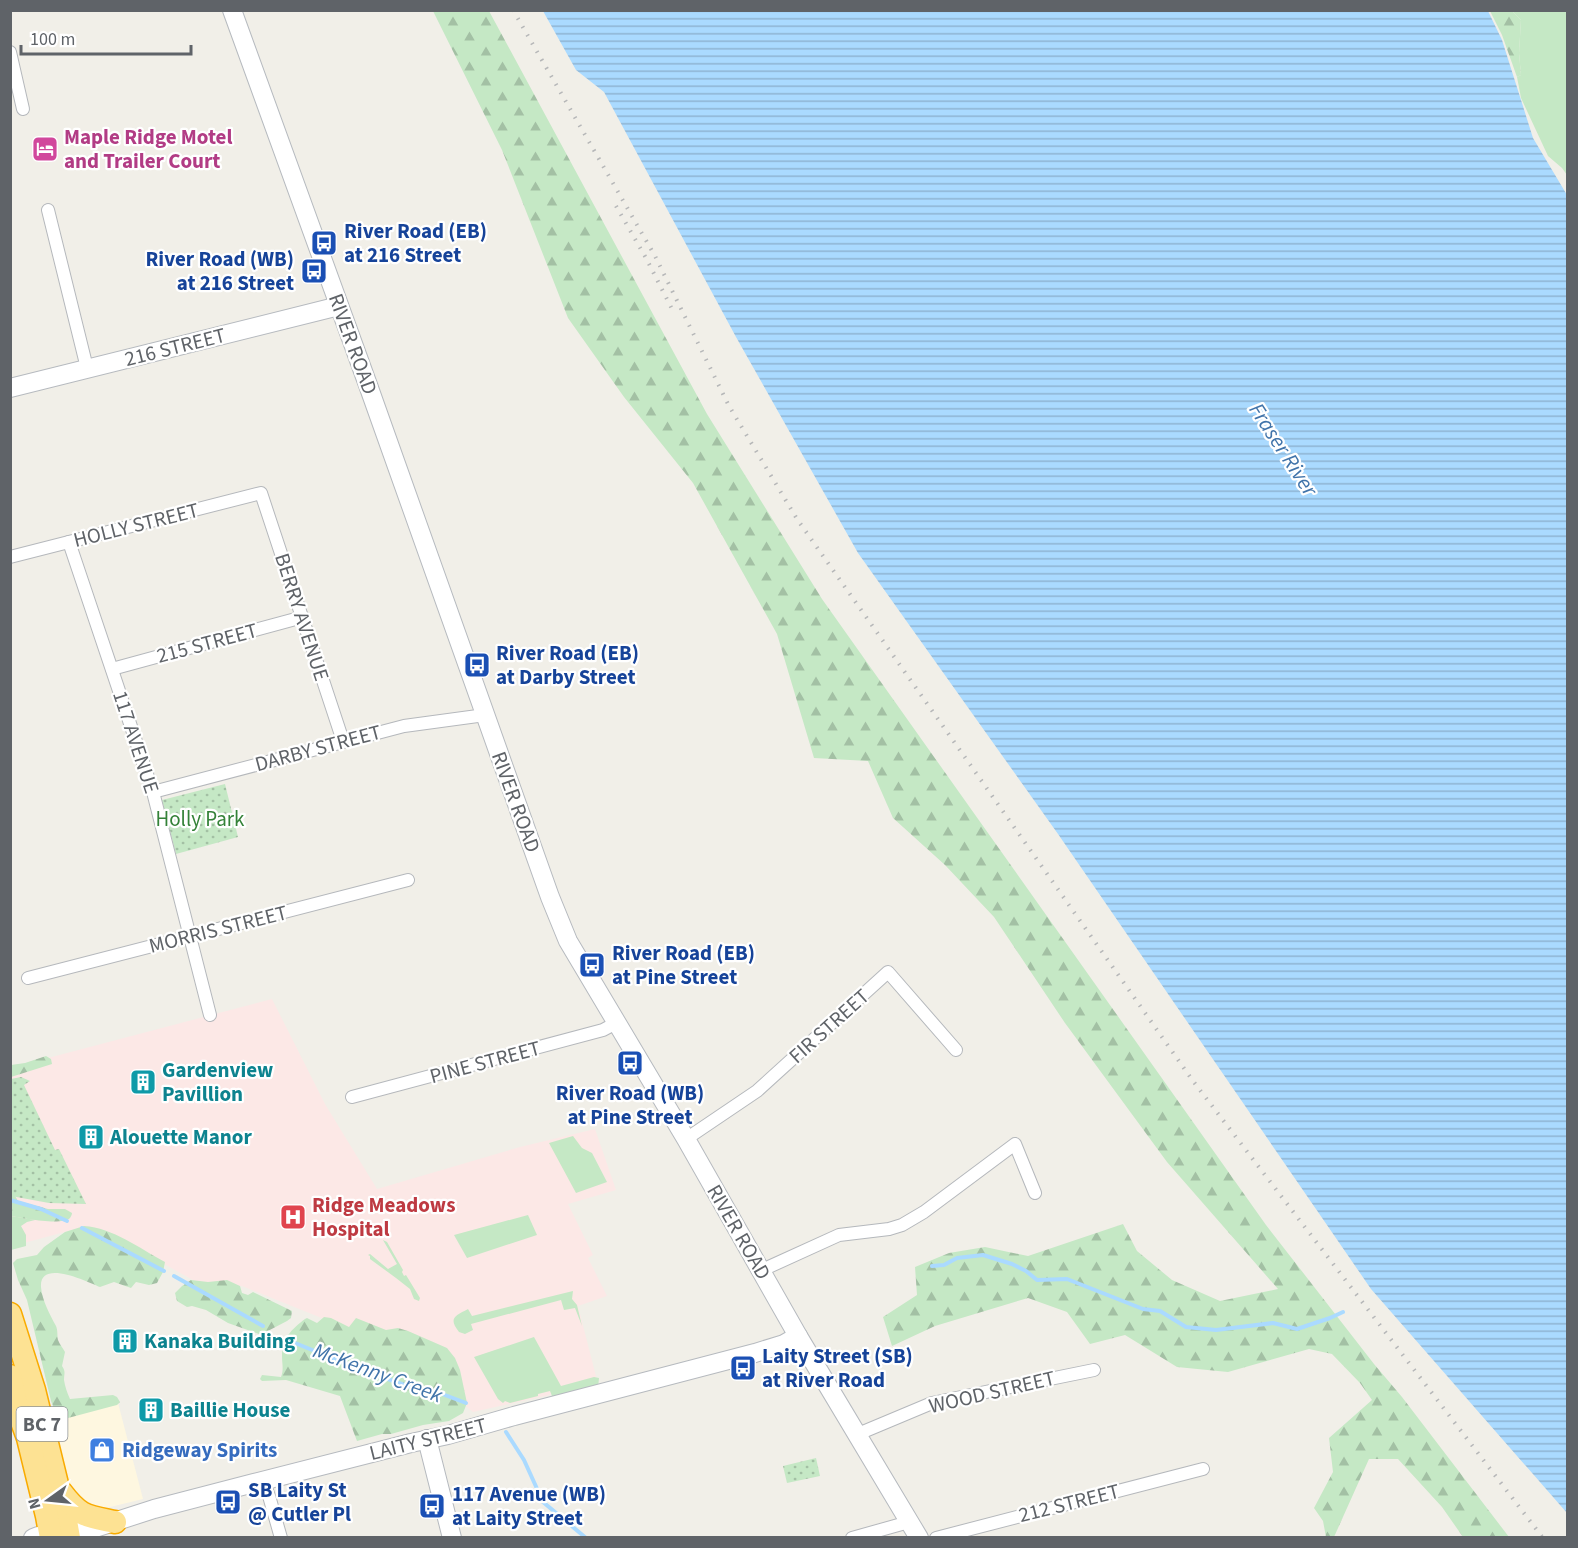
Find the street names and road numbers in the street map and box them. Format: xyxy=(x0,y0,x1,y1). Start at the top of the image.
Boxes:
street label: RIVER ROAD xyxy=(321,289,385,399)
street label: 216 STREET xyxy=(121,320,229,374)
street label: HOLLY STREET xyxy=(70,495,202,555)
street label: BERRY AVENUE xyxy=(267,549,337,685)
street label: 215 STREET xyxy=(153,615,261,671)
street label: 117 AVENUE xyxy=(105,687,167,797)
street label: DARBY STREET xyxy=(251,717,385,779)
street label: RIVER ROAD xyxy=(484,747,548,857)
street label: MORRIS STREET xyxy=(146,897,290,961)
street label: FIR STREET xyxy=(782,982,876,1070)
street label: PINE STREET xyxy=(426,1033,544,1091)
street label: RIVER ROAD xyxy=(700,1179,778,1285)
street label: WOOD STREET xyxy=(926,1363,1058,1421)
road number: BC 7 xyxy=(16,1407,68,1441)
street label: LAITY STREET xyxy=(366,1410,490,1468)
street label: 212 STREET xyxy=(1015,1476,1123,1530)

